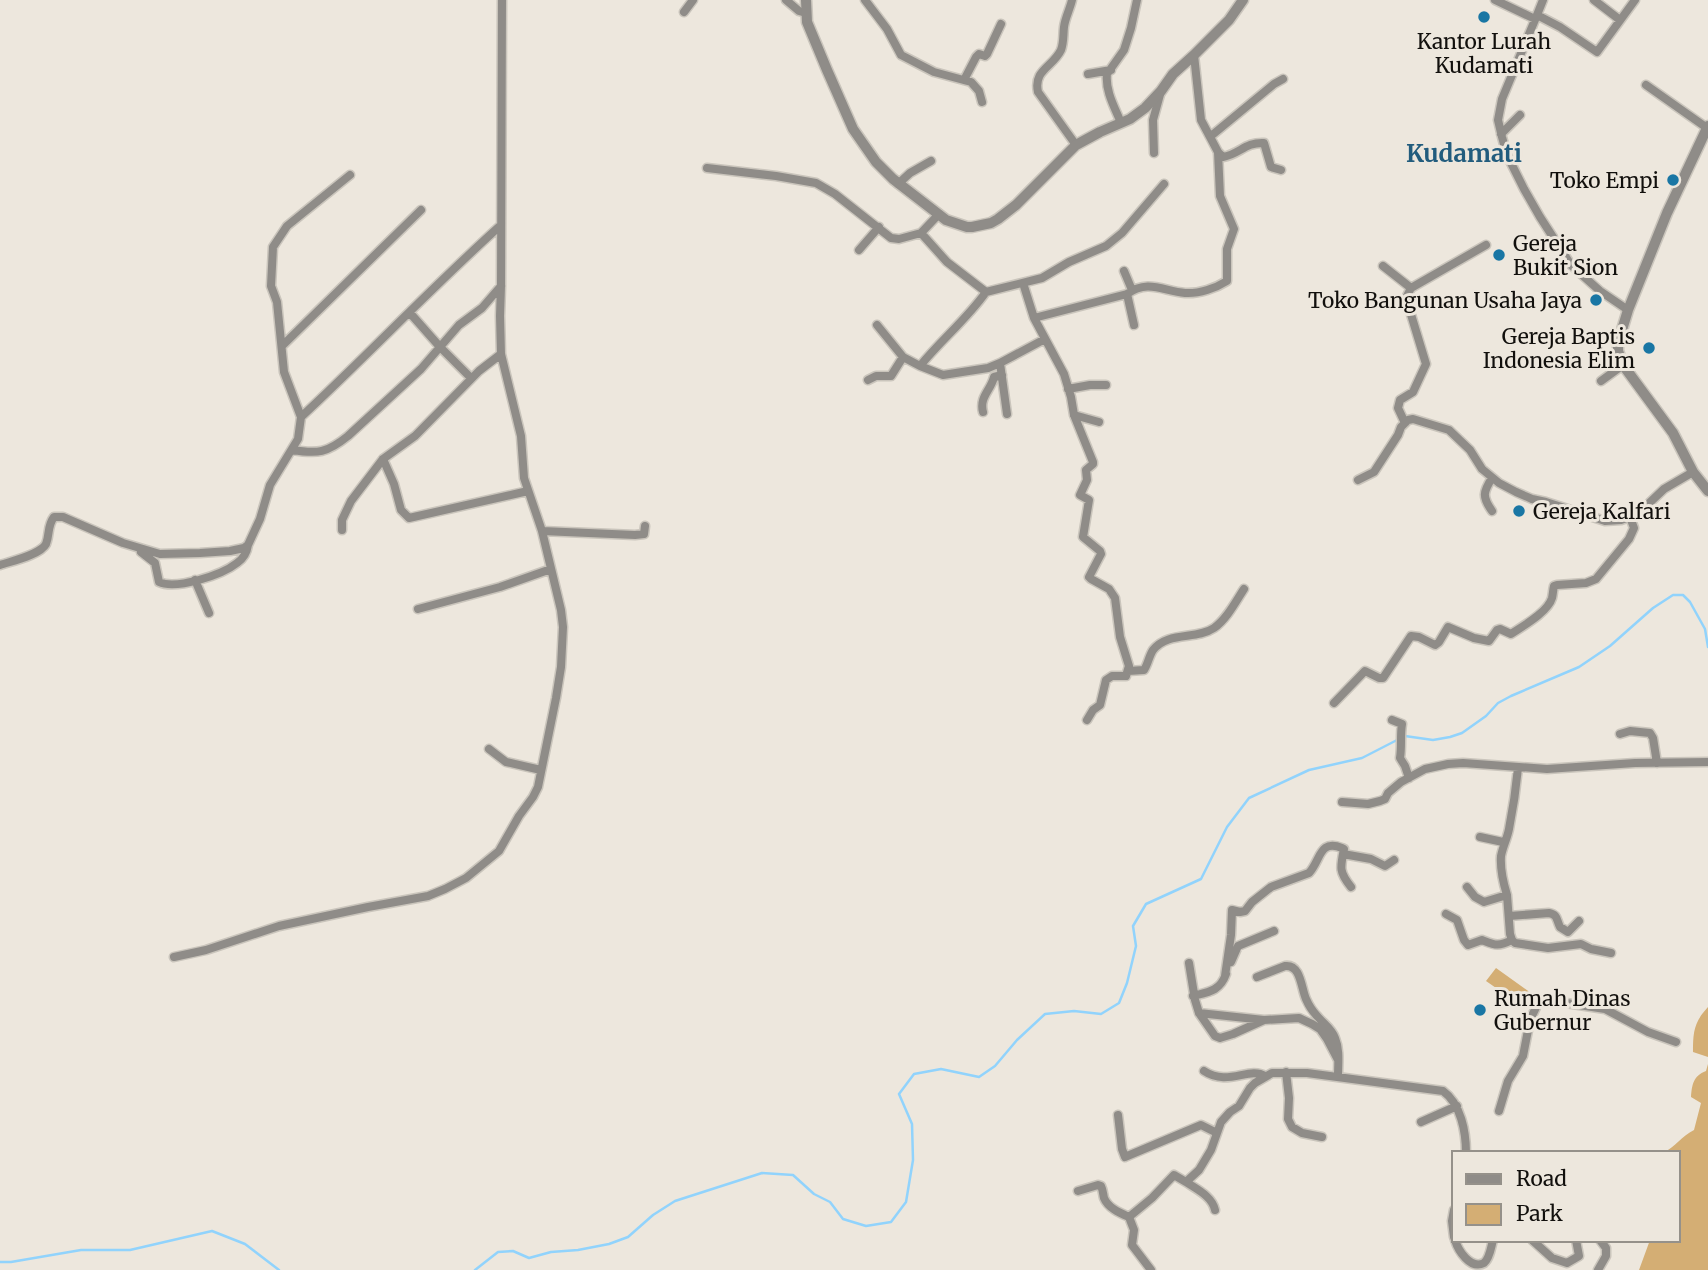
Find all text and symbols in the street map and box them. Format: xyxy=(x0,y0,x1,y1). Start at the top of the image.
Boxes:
marker: Kantor Lurah Kudamati xyxy=(1476,9,1492,25)
place label: Kantor Lurah Kudamati xyxy=(1417,28,1551,79)
district label: Kudamati xyxy=(1406,138,1522,169)
place label: Toko Empi xyxy=(1550,167,1659,194)
marker: Toko Empi xyxy=(1665,172,1681,188)
place label: Gereja Bukit Sion xyxy=(1513,230,1618,281)
marker: Gereja Bukit Sion xyxy=(1491,247,1507,263)
place label: Toko Bangunan Usaha Jaya xyxy=(1308,287,1582,314)
marker: Toko Bangunan Usaha Jaya xyxy=(1588,292,1604,308)
place label: Gereja Baptis Indonesia Elim xyxy=(1483,323,1635,374)
marker: Gereja Baptis Indonesia Elim xyxy=(1641,340,1657,356)
place label: Gereja Kalfari xyxy=(1533,498,1671,525)
marker: Gereja Kalfari xyxy=(1511,503,1527,519)
place label: Rumah Dinas Gubernur xyxy=(1494,985,1630,1036)
marker: Rumah Dinas Gubernur xyxy=(1472,1002,1488,1018)
legend xyxy=(1452,1151,1680,1242)
text: Road xyxy=(1516,1165,1567,1192)
text: Park xyxy=(1516,1200,1563,1227)

